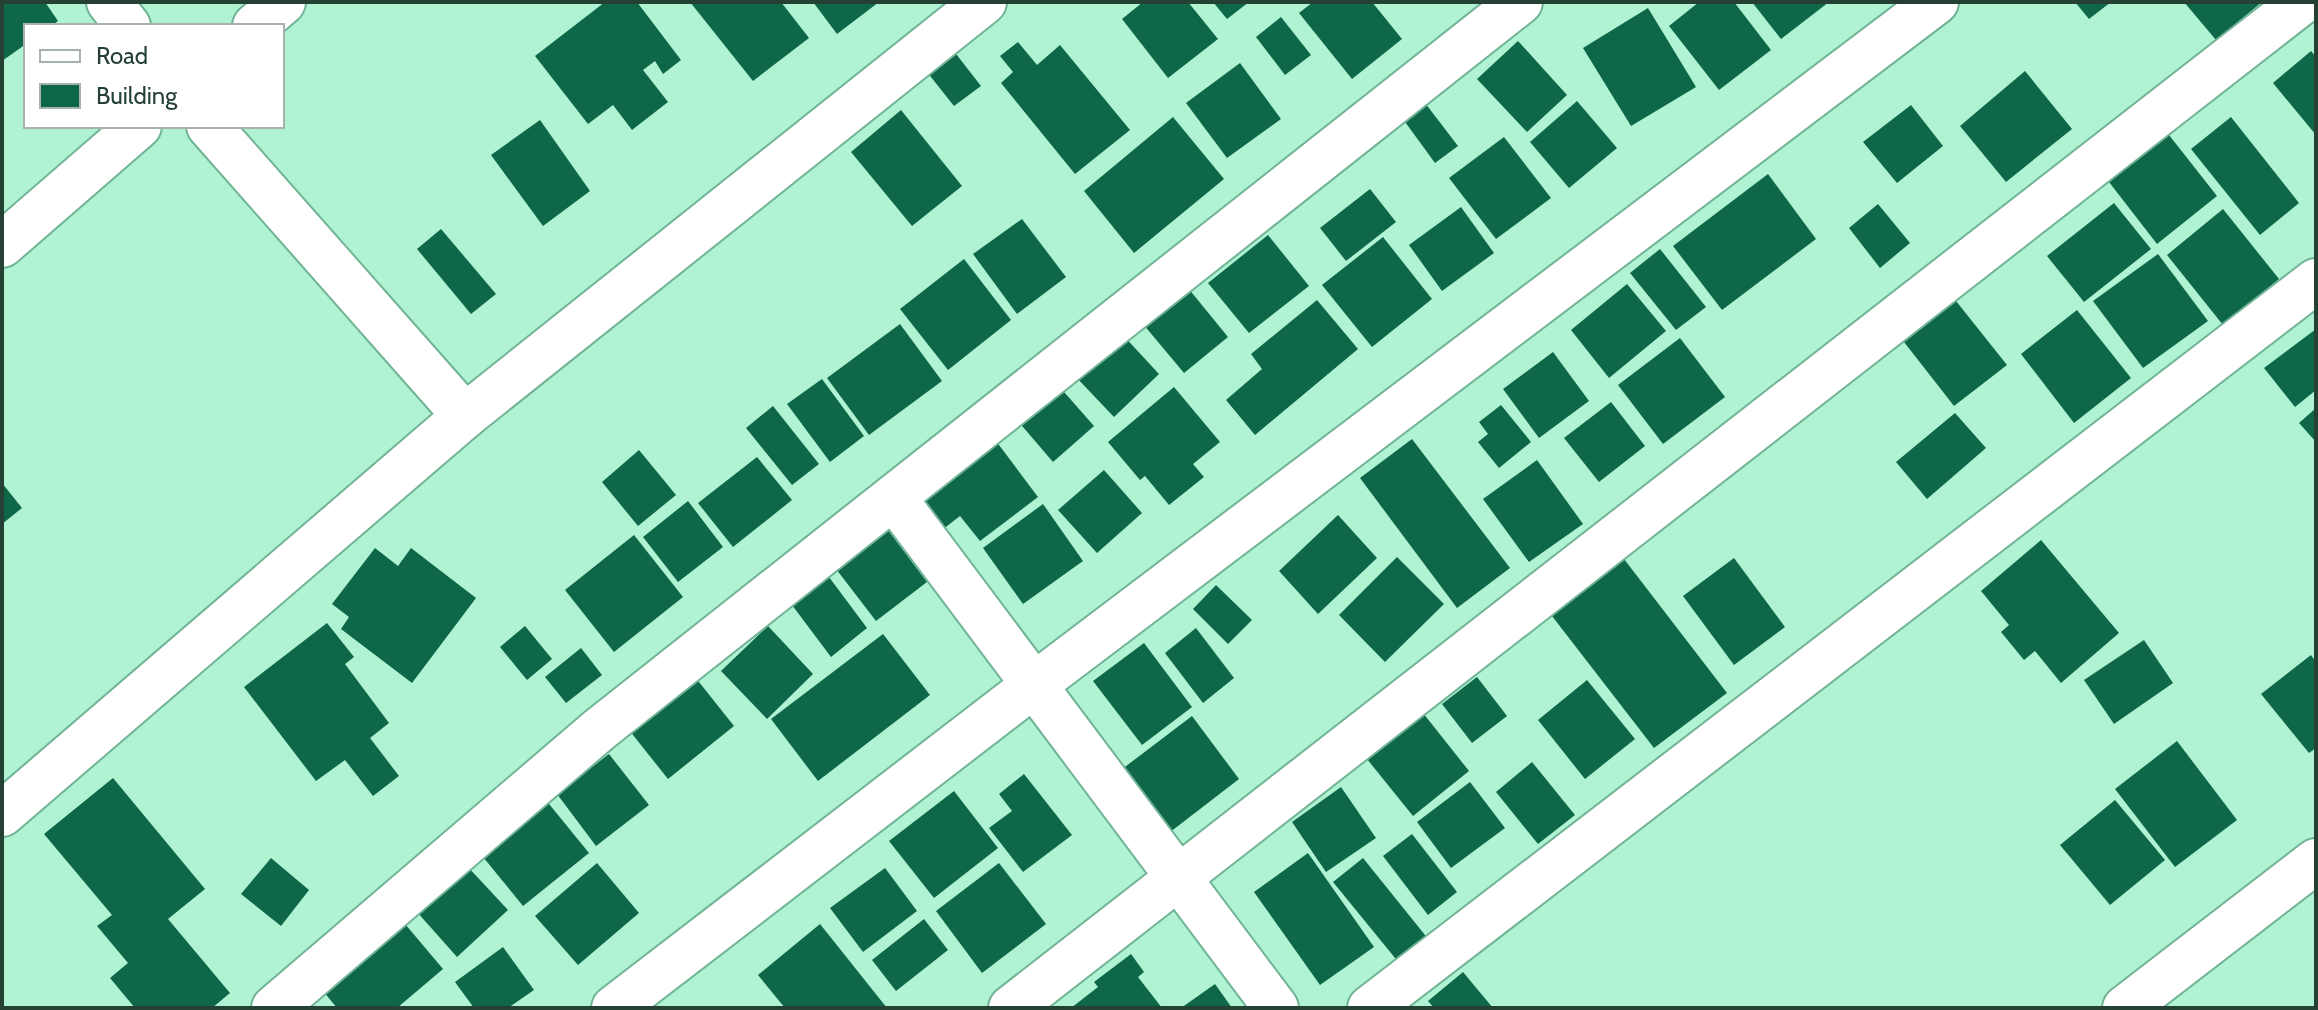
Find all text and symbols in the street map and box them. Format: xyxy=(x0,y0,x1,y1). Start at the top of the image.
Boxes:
legend xyxy=(24,24,284,128)
text: Road xyxy=(96,41,148,70)
text: Building xyxy=(96,81,178,110)

